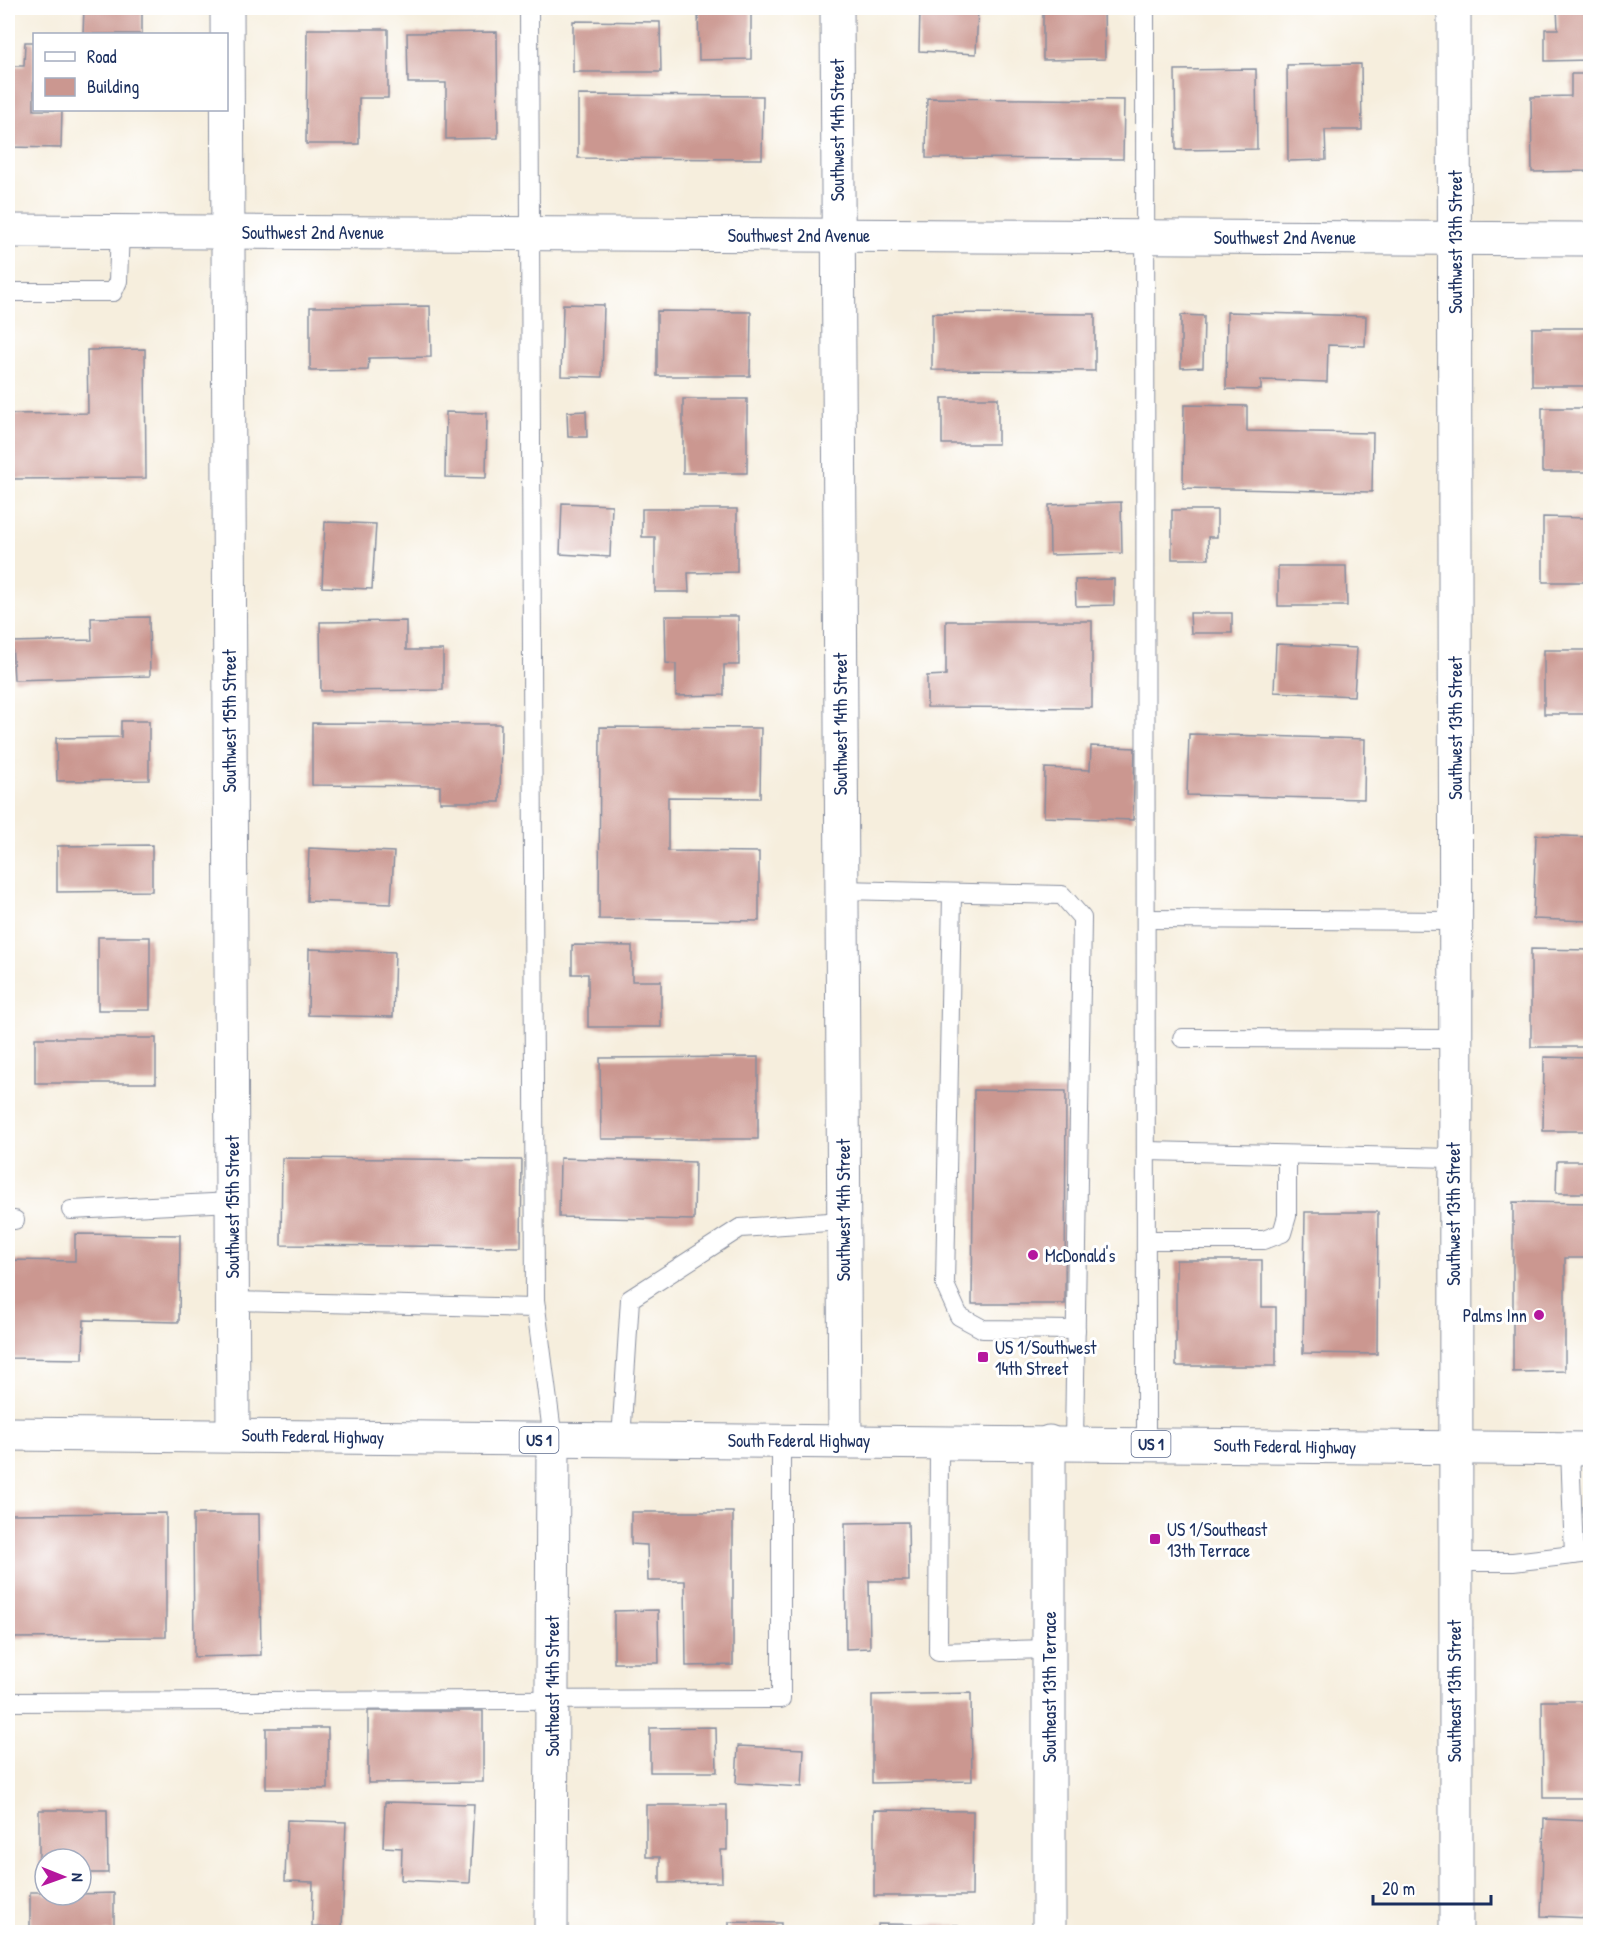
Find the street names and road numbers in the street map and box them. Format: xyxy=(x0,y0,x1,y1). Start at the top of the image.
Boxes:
street label: Southwest 14th Street xyxy=(825,58,850,201)
street label: Southwest 13th Street xyxy=(1443,169,1468,314)
street label: Southwest 2nd Avenue xyxy=(242,220,384,245)
street label: Southwest 2nd Avenue xyxy=(728,223,870,248)
street label: Southwest 2nd Avenue xyxy=(1214,225,1356,250)
street label: Southwest 15th Street xyxy=(217,649,242,793)
street label: Southwest 14th Street xyxy=(828,652,853,795)
street label: Southwest 13th Street xyxy=(1443,655,1468,800)
street label: Southwest 15th Street xyxy=(220,1135,245,1279)
street label: Southwest 14th Street xyxy=(831,1138,856,1281)
street label: Southwest 13th Street xyxy=(1441,1141,1466,1286)
street label: South Federal Highway xyxy=(241,1422,385,1450)
road number: US 1 xyxy=(520,1427,558,1453)
street label: South Federal Highway xyxy=(728,1428,871,1453)
road number: US 1 xyxy=(1132,1431,1170,1457)
street label: South Federal Highway xyxy=(1213,1432,1357,1460)
street label: Southeast 13th Terrace xyxy=(1037,1611,1062,1763)
street label: Southeast 14th Street xyxy=(540,1615,565,1757)
street label: Southeast 13th Street xyxy=(1442,1619,1467,1762)

